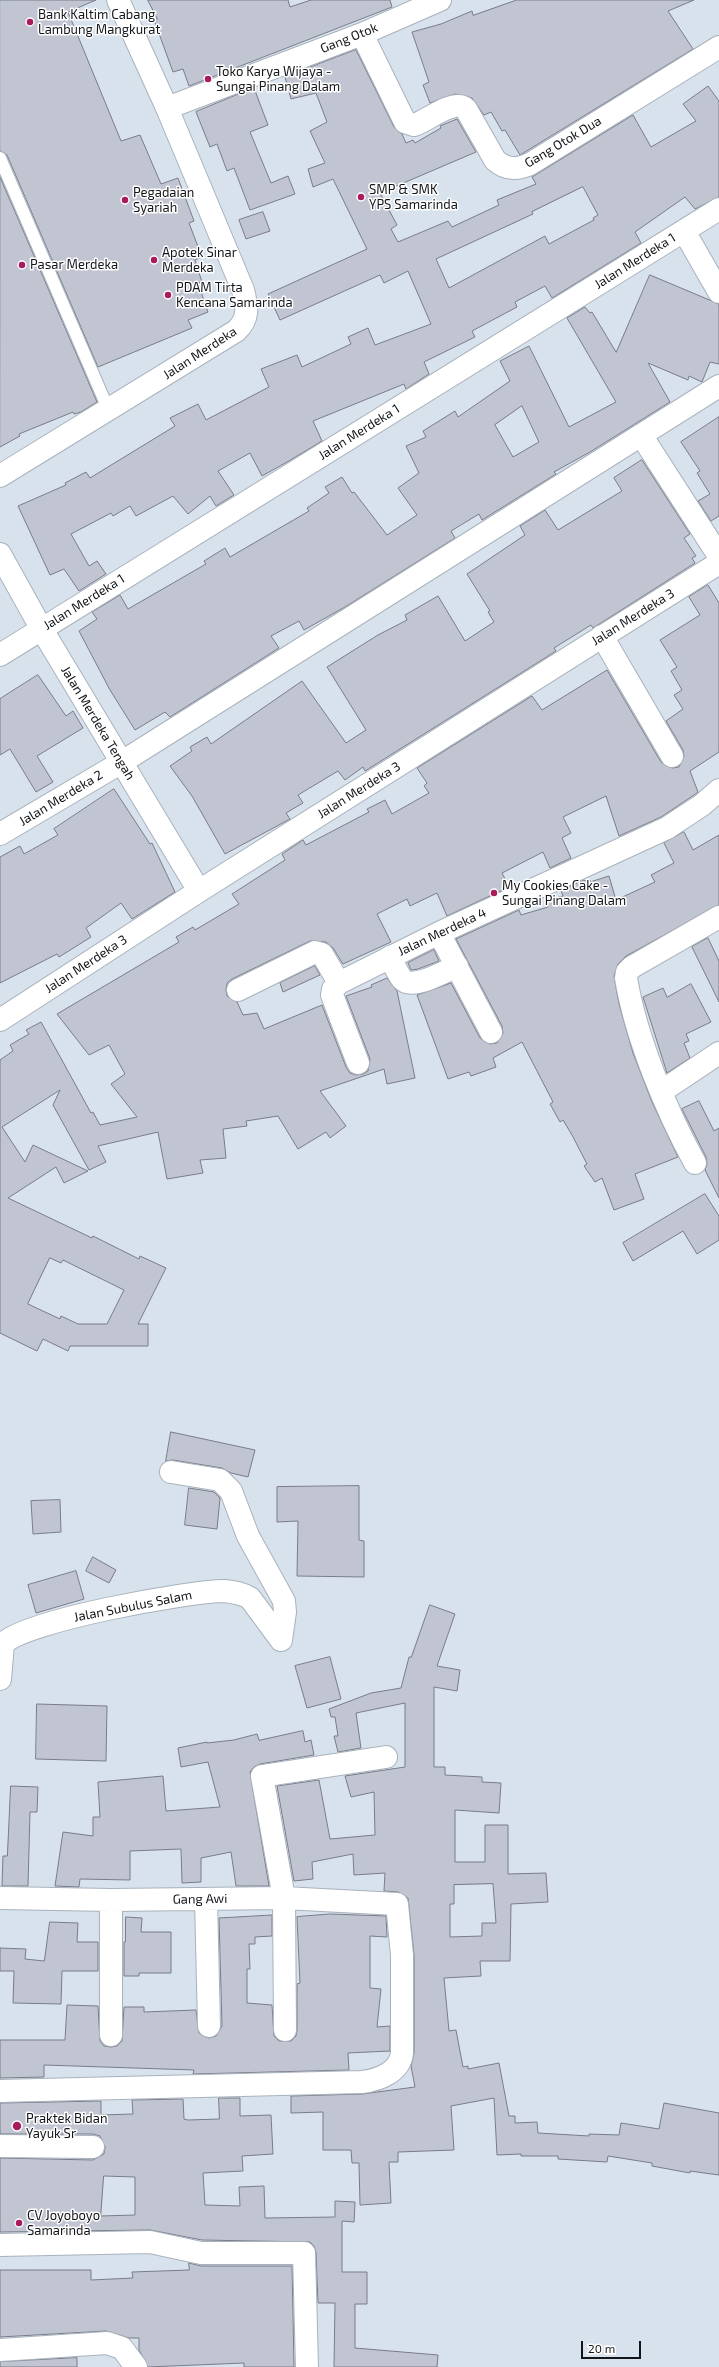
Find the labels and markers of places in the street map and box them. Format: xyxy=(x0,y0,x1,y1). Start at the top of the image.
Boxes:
place label: Bank Kaltim Cabang Lambung Mangkurat xyxy=(38,7,160,38)
marker: Bank Kaltim Cabang Lambung Mangkurat xyxy=(25,17,35,27)
place label: Toko Karya Wijaya - Sungai Pinang Dalam xyxy=(216,64,340,95)
marker: Toko Karya Wijaya - Sungai Pinang Dalam xyxy=(203,74,213,84)
place label: SMP & SMK YPS Samarinda xyxy=(369,182,458,213)
place label: Pegadaian Syariah xyxy=(133,185,194,216)
marker: SMP & SMK YPS Samarinda xyxy=(356,192,366,202)
marker: Pegadaian Syariah xyxy=(120,195,130,205)
place label: Apotek Sinar Merdeka xyxy=(162,245,237,276)
marker: Apotek Sinar Merdeka xyxy=(149,255,159,265)
place label: Pasar Merdeka xyxy=(30,257,118,273)
marker: Pasar Merdeka xyxy=(17,260,27,270)
place label: PDAM Tirta Kencana Samarinda xyxy=(176,280,293,311)
marker: PDAM Tirta Kencana Samarinda xyxy=(163,290,173,300)
place label: My Cookies Cake - Sungai Pinang Dalam xyxy=(502,878,626,909)
marker: My Cookies Cake - Sungai Pinang Dalam xyxy=(489,888,499,898)
place label: Praktek Bidan Yayuk Sr xyxy=(26,2111,108,2142)
marker: Praktek Bidan Yayuk Sr xyxy=(11,2120,23,2132)
place label: CV Joyoboyo Samarinda xyxy=(27,2208,100,2239)
marker: CV Joyoboyo Samarinda xyxy=(14,2218,24,2228)

